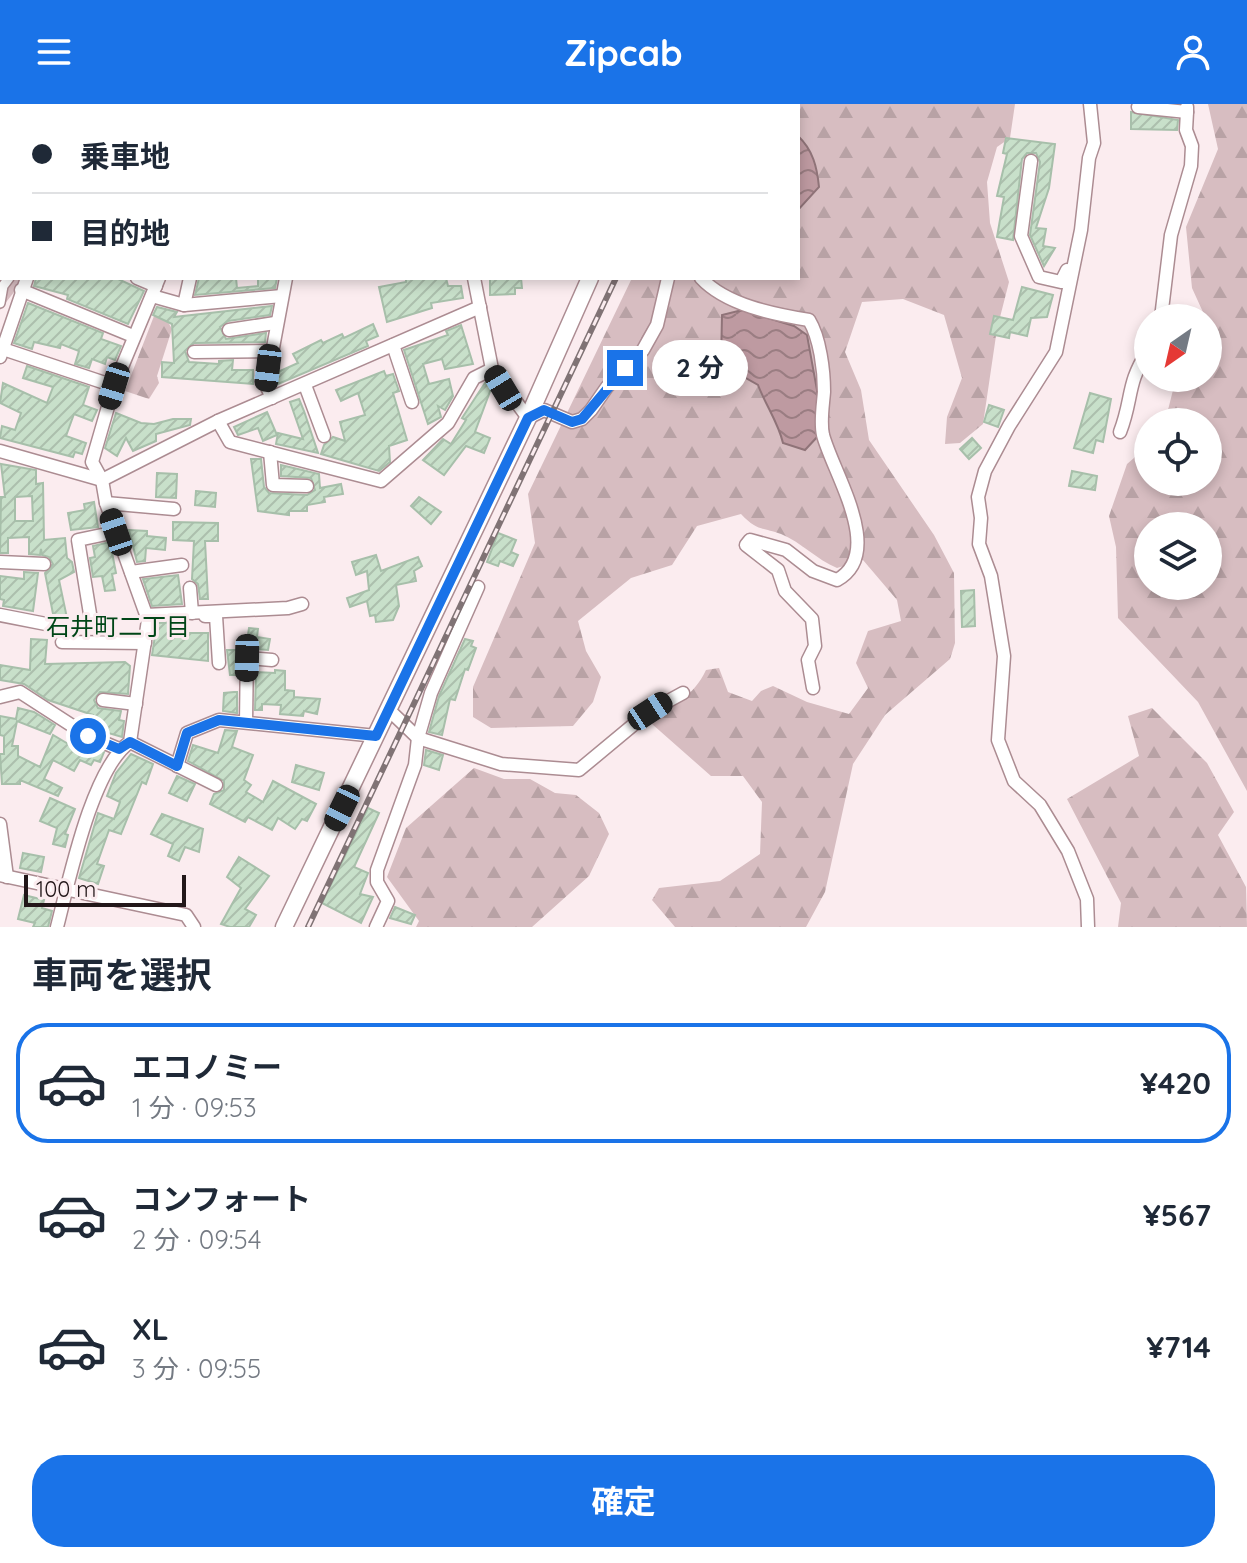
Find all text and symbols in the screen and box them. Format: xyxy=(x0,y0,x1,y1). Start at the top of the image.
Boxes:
icon: menu xyxy=(32,30,76,74)
text: Zipcab xyxy=(564,30,683,75)
icon: person xyxy=(1171,30,1215,74)
text: 乗車地 xyxy=(80,137,170,175)
text: 目的地 xyxy=(80,214,170,252)
north arrow xyxy=(1134,304,1222,392)
map controls xyxy=(1134,304,1222,600)
callout: 2 分 xyxy=(653,340,749,396)
car xyxy=(253,343,283,393)
route end xyxy=(607,350,643,386)
text: 2 分 xyxy=(676,351,724,384)
car xyxy=(96,360,132,412)
car xyxy=(480,361,526,415)
button: locate xyxy=(1134,408,1222,496)
car xyxy=(97,505,135,559)
button: layers xyxy=(1134,512,1222,600)
district label: 石井町二丁目 xyxy=(46,611,190,641)
car xyxy=(235,634,259,682)
car xyxy=(623,688,677,734)
route start xyxy=(70,718,106,754)
car xyxy=(321,781,363,835)
scale bar xyxy=(24,871,186,907)
text: 100 m xyxy=(36,875,96,903)
text: 車両を選択 xyxy=(32,952,212,997)
icon: car xyxy=(36,1047,108,1119)
text: エコノミー xyxy=(132,1048,282,1086)
text: ¥420 xyxy=(1140,1064,1211,1102)
text: 1 分 · 09:53 xyxy=(132,1091,257,1124)
icon: car xyxy=(36,1179,108,1251)
text: コンフォート xyxy=(132,1180,311,1218)
text: ¥567 xyxy=(1143,1196,1211,1234)
text: 2 分 · 09:54 xyxy=(132,1223,261,1256)
text: XL xyxy=(132,1310,169,1348)
icon: car xyxy=(36,1311,108,1383)
text: ¥714 xyxy=(1146,1328,1211,1366)
text: 3 分 · 09:55 xyxy=(132,1352,261,1385)
button: 確定 xyxy=(32,1455,1215,1547)

